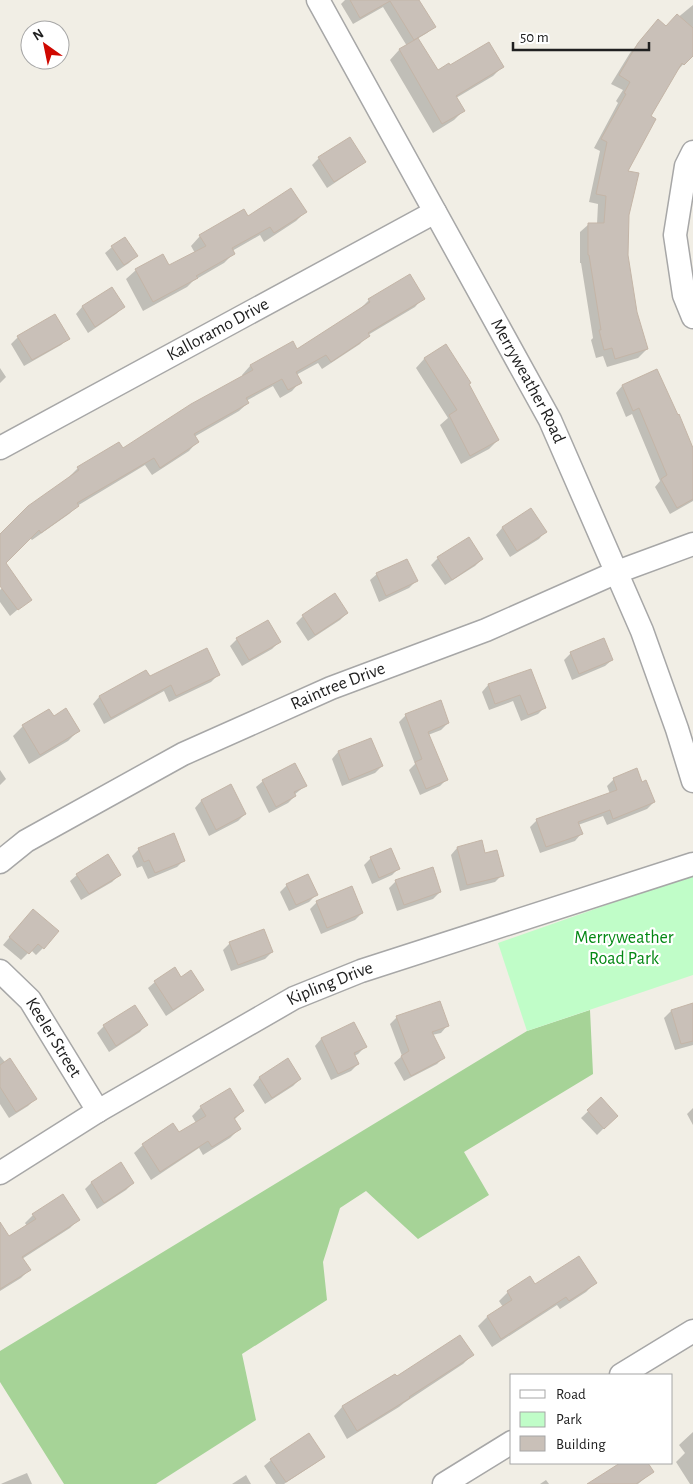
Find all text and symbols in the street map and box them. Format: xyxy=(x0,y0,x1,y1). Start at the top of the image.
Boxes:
north arrow xyxy=(20,20,70,70)
scale bar xyxy=(513,20,649,52)
text: N xyxy=(31,26,46,43)
text: 50 m xyxy=(520,30,549,45)
street label: Kalloramo Drive xyxy=(164,295,272,365)
street label: Merryweather Road xyxy=(487,316,568,446)
street label: Raintree Drive xyxy=(288,660,388,714)
park label: Merryweather Road Park xyxy=(574,929,674,968)
street label: Kipling Drive xyxy=(284,959,375,1009)
street label: Keeler Street xyxy=(22,995,84,1081)
legend xyxy=(510,1374,673,1464)
text: Road xyxy=(556,1387,586,1402)
text: Park xyxy=(556,1412,582,1427)
text: Building xyxy=(556,1437,606,1452)

